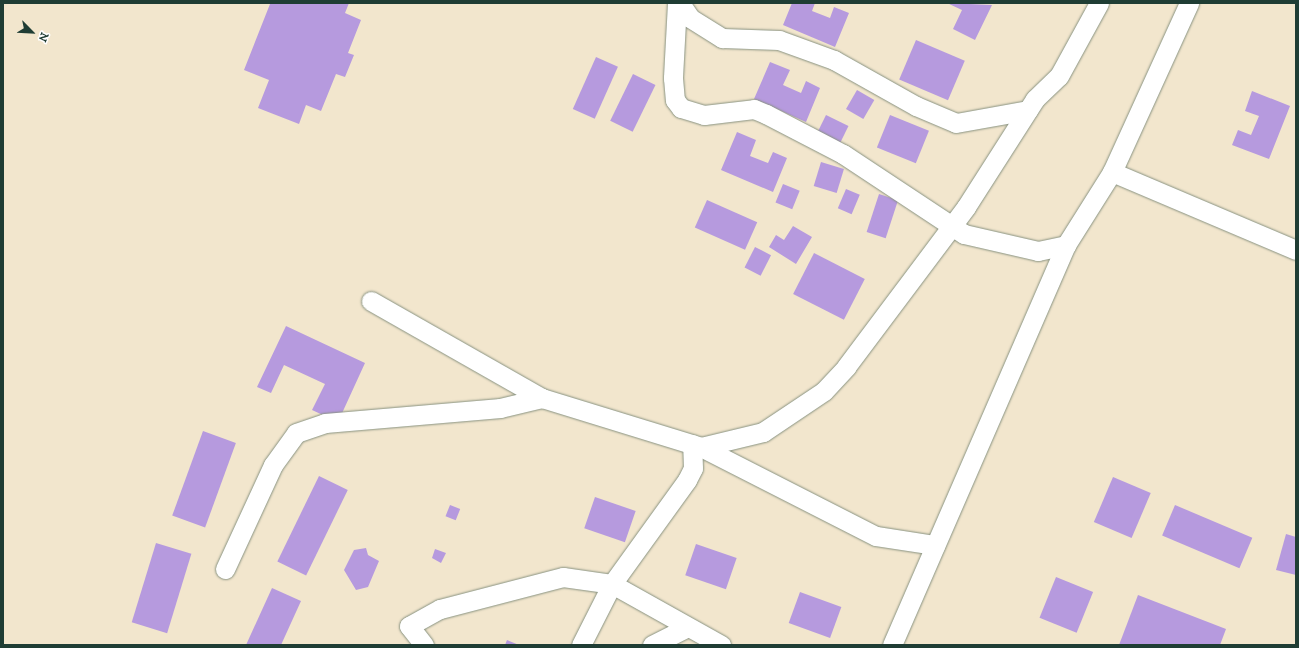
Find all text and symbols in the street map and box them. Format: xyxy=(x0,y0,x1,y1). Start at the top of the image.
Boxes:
north arrow xyxy=(12,12,52,52)
text: N xyxy=(35,30,51,44)

